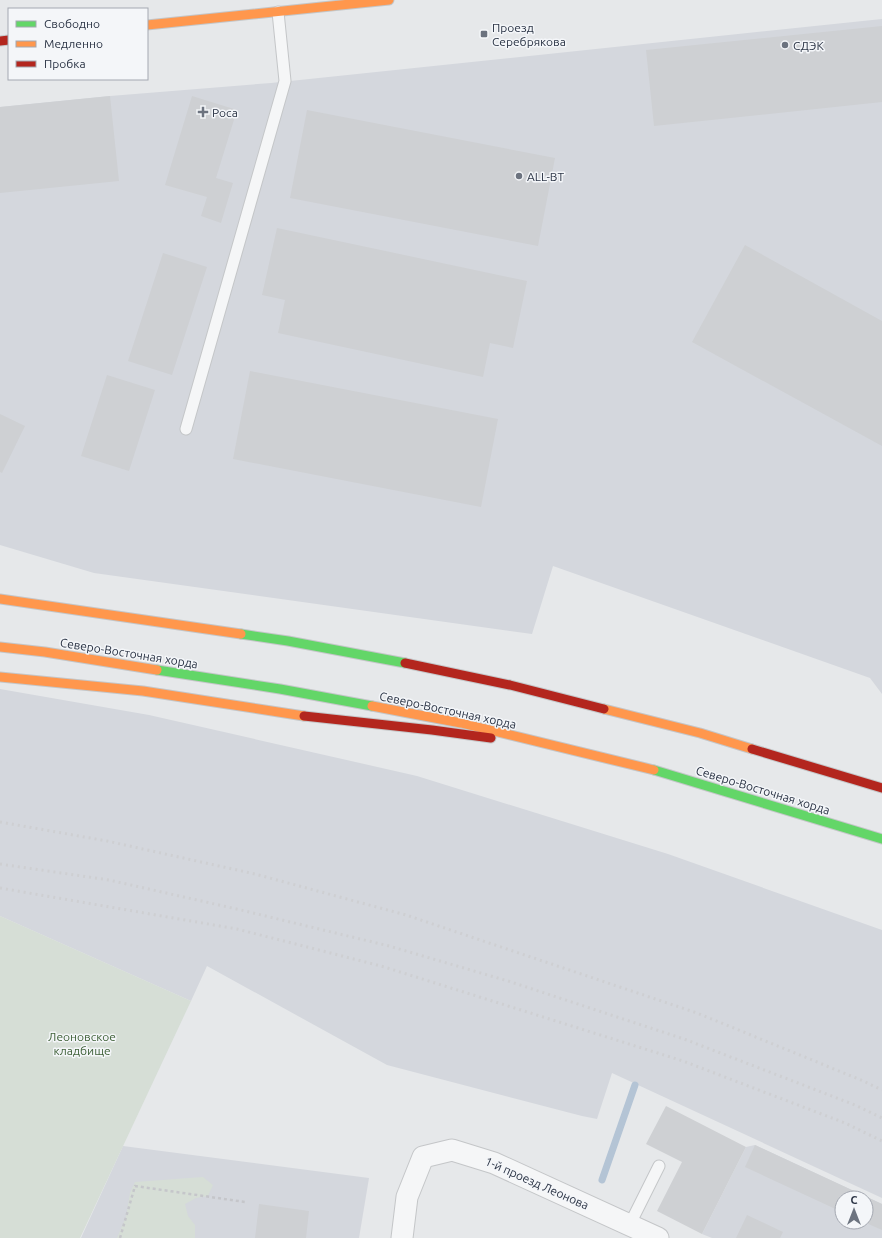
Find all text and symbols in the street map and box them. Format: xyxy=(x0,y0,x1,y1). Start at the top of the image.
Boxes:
legend xyxy=(8,8,148,80)
text: Свободно xyxy=(44,17,100,30)
place label: Проезд Серебрякова xyxy=(492,21,566,48)
marker: Проезд Серебрякова xyxy=(479,29,489,39)
text: Медленно xyxy=(44,37,103,50)
place label: СДЭК xyxy=(793,39,824,52)
marker: СДЭК xyxy=(780,40,790,50)
text: Пробка xyxy=(44,57,86,70)
marker: Роса xyxy=(197,106,209,118)
place label: Роса xyxy=(212,106,238,119)
place label: ALL-BT xyxy=(527,170,564,183)
marker: ALL-BT xyxy=(514,171,524,181)
street label: Северо-Восточная хорда xyxy=(59,636,199,670)
street label: Северо-Восточная хорда xyxy=(378,689,518,731)
street label: Северо-Восточная хорда xyxy=(694,763,832,817)
park label: Леоновское кладбище xyxy=(48,1030,116,1057)
street label: 1-й проезд Леонова xyxy=(483,1154,591,1212)
north arrow xyxy=(834,1190,874,1230)
text: С xyxy=(850,1194,858,1206)

